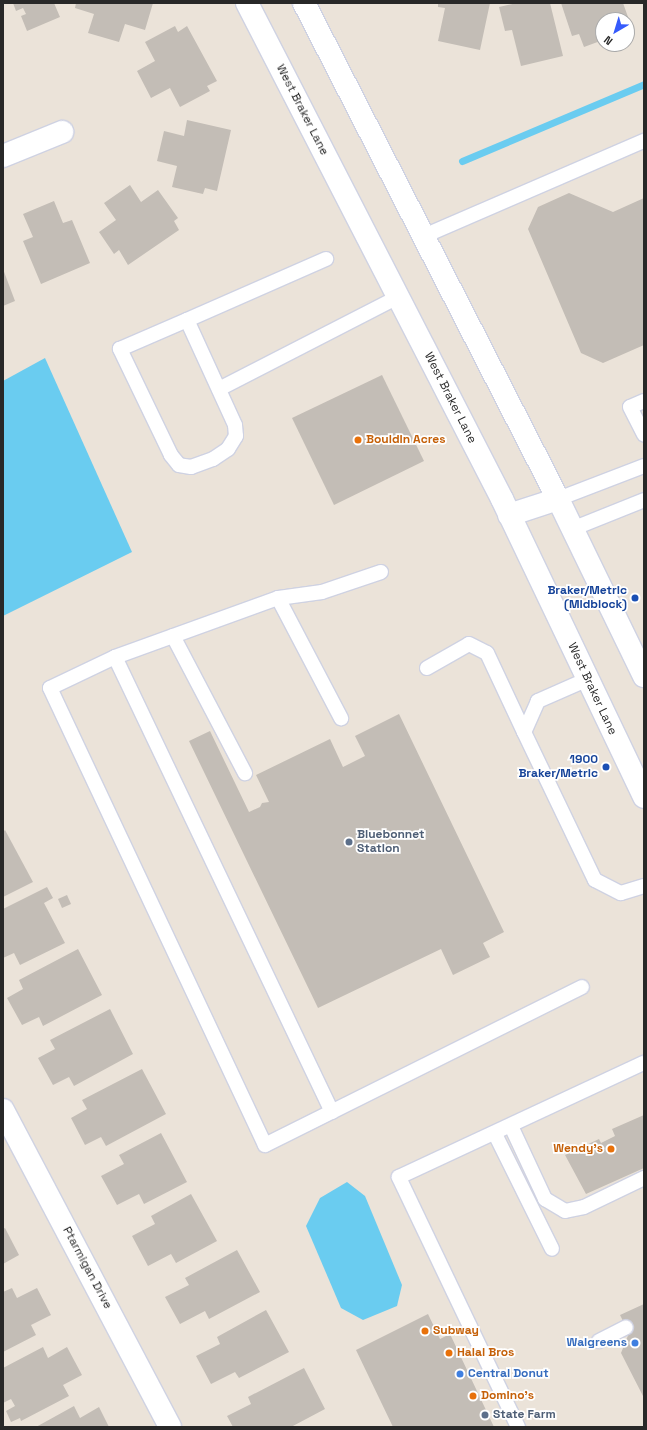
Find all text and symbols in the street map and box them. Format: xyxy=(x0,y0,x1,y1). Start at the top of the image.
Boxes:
north arrow xyxy=(595,12,635,52)
text: N xyxy=(601,33,615,48)
street label: West Braker Lane xyxy=(273,62,331,158)
street label: West Braker Lane xyxy=(421,350,479,446)
place label: Bouldin Acres xyxy=(366,433,446,447)
marker: Bouldin Acres xyxy=(353,435,363,445)
place label: Braker/Metric (Midblock) xyxy=(547,584,627,612)
marker: Braker/Metric (Midblock) xyxy=(630,593,640,603)
street label: West Braker Lane xyxy=(564,641,620,737)
place label: 1900 Braker/Metric xyxy=(518,753,598,781)
marker: 1900 Braker/Metric xyxy=(601,762,611,772)
place label: Bluebonnet Station xyxy=(357,828,424,856)
marker: Bluebonnet Station xyxy=(344,837,354,847)
place label: Wendy's xyxy=(553,1142,603,1156)
marker: Wendy's xyxy=(606,1144,616,1154)
street label: Ptarmigan Drive xyxy=(59,1224,115,1312)
place label: Subway xyxy=(433,1324,479,1338)
marker: Subway xyxy=(420,1326,430,1336)
place label: Walgreens xyxy=(566,1336,627,1350)
marker: Walgreens xyxy=(630,1338,640,1348)
place label: Halal Bros xyxy=(457,1346,514,1360)
marker: Halal Bros xyxy=(444,1348,454,1358)
place label: Central Donut xyxy=(468,1367,549,1381)
marker: Central Donut xyxy=(455,1369,465,1379)
place label: Domino's xyxy=(481,1389,534,1403)
marker: Domino's xyxy=(468,1391,478,1401)
place label: State Farm xyxy=(493,1408,556,1422)
marker: State Farm xyxy=(480,1410,490,1420)

